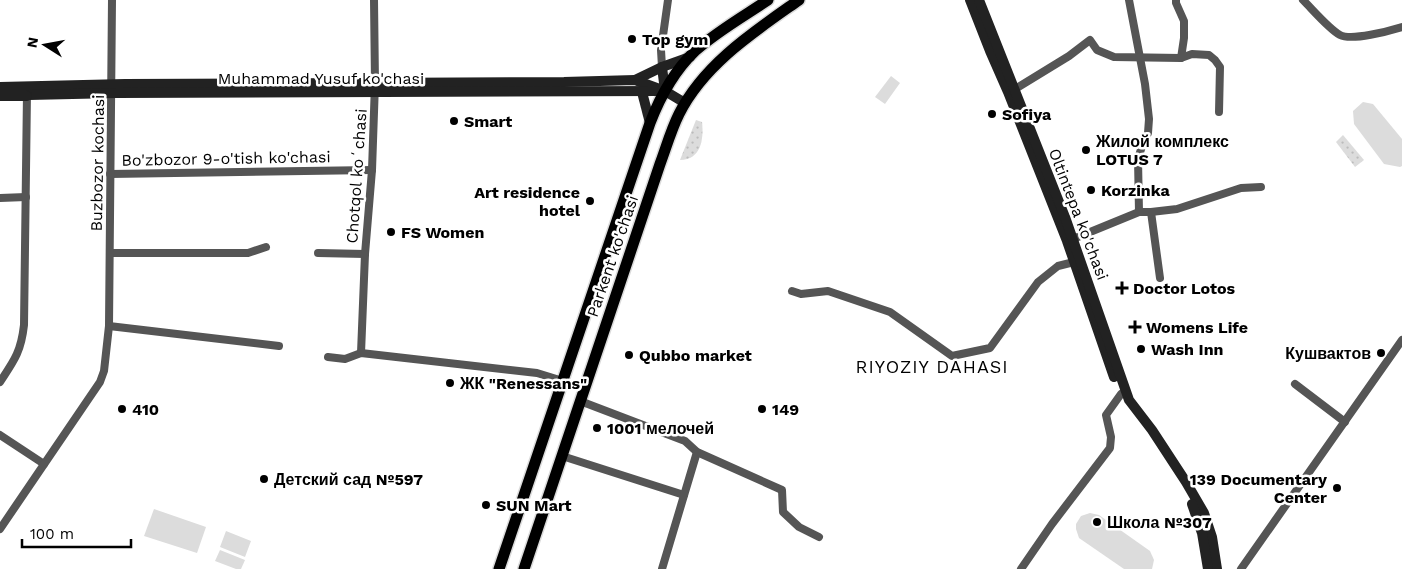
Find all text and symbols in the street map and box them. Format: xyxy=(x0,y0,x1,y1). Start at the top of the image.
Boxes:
north arrow xyxy=(20,20,70,70)
place label: Top gym xyxy=(642,30,708,49)
marker: Top gym xyxy=(626,33,638,45)
text: N xyxy=(23,36,41,49)
street label: Muhammad Yusuf ko'chasi xyxy=(218,69,424,88)
street label: Buzbozor kochasi xyxy=(87,94,108,232)
place label: Sofiya xyxy=(1002,105,1052,124)
street label: Chotqol koʻchasi xyxy=(342,108,371,244)
marker: Sofiya xyxy=(986,108,998,120)
place label: Smart xyxy=(464,112,512,131)
marker: Smart xyxy=(448,115,460,127)
place label: Жилой комплекс LOTUS 7 xyxy=(1095,132,1229,169)
marker: Жилой комплекс LOTUS 7 xyxy=(1080,144,1092,156)
street label: Oltintepa ko'chasi xyxy=(1045,146,1112,283)
street label: Bo'zbozor 9-o'tish ko'chasi xyxy=(121,147,331,170)
place label: Korzinka xyxy=(1101,181,1171,200)
place label: Art residence hotel xyxy=(474,183,581,220)
marker: Korzinka xyxy=(1085,184,1097,196)
street label: Parkent ko'chasi xyxy=(583,193,642,320)
marker: Art residence hotel xyxy=(584,195,596,207)
place label: FS Women xyxy=(401,223,484,242)
marker: FS Women xyxy=(385,226,397,238)
place label: Doctor Lotos xyxy=(1133,279,1236,298)
marker: Doctor Lotos xyxy=(1115,281,1129,295)
place label: Womens Life xyxy=(1146,318,1248,337)
marker: Womens Life xyxy=(1128,320,1142,334)
place label: Wash Inn xyxy=(1151,340,1224,359)
marker: Wash Inn xyxy=(1135,343,1147,355)
place label: Кушвактов xyxy=(1285,344,1371,363)
place label: Qubbo market xyxy=(639,346,752,365)
marker: Кушвактов xyxy=(1375,347,1387,359)
marker: Qubbo market xyxy=(623,349,635,361)
district label: RIYOZIY DAHASI xyxy=(855,356,1009,377)
place label: ЖК "Renessans" xyxy=(459,374,587,393)
marker: ЖК "Renessans" xyxy=(444,377,456,389)
place label: 410 xyxy=(132,400,159,419)
place label: 149 xyxy=(772,400,799,419)
marker: 410 xyxy=(116,403,128,415)
marker: 149 xyxy=(756,403,768,415)
place label: 1001 мелочей xyxy=(607,419,714,438)
marker: 1001 мелочей xyxy=(591,422,603,434)
place label: Детский сад №597 xyxy=(274,470,423,489)
place label: 139 Documentary Center xyxy=(1190,470,1328,507)
marker: Детский сад №597 xyxy=(258,473,270,485)
marker: 139 Documentary Center xyxy=(1331,482,1343,494)
place label: SUN Mart xyxy=(496,496,572,515)
marker: SUN Mart xyxy=(480,499,492,511)
place label: Школа №307 xyxy=(1107,513,1212,532)
scale bar xyxy=(22,516,131,548)
marker: Школа №307 xyxy=(1091,516,1103,528)
text: 100 m xyxy=(30,525,74,543)

